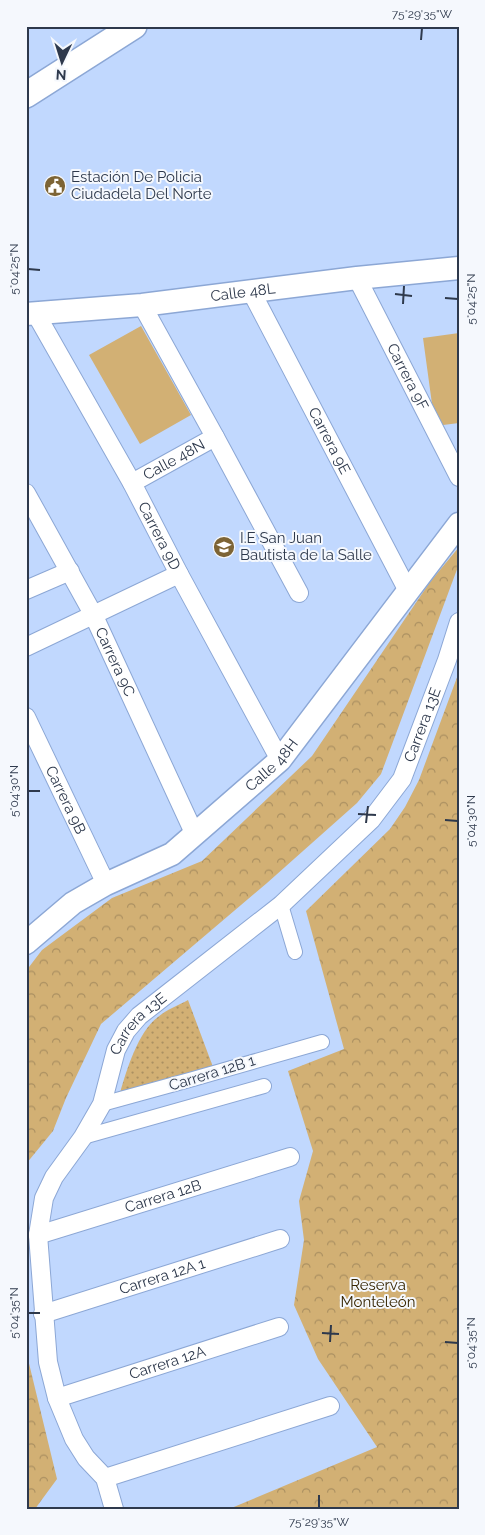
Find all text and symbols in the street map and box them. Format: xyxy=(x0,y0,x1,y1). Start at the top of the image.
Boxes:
text: 75°29'35"W xyxy=(392,7,453,21)
north arrow xyxy=(38,38,88,88)
text: N xyxy=(55,67,67,83)
place label: Estación De Policia Ciudadela Del Norte xyxy=(71,168,212,203)
public building icon: Estación De Policia Ciudadela Del Norte xyxy=(43,174,67,198)
text: 5°04'25"N xyxy=(7,243,21,295)
text: 5°04'25"N xyxy=(464,273,478,325)
street label: Calle 48L xyxy=(209,279,277,305)
street label: Carrera 9F xyxy=(383,340,432,413)
street label: Carrera 9E xyxy=(305,404,354,477)
street label: Calle 48N xyxy=(140,435,208,484)
street label: Carrera 9D xyxy=(134,499,185,573)
place label: I.E San Juan Bautista de la Salle xyxy=(240,529,372,564)
school or university icon: I.E San Juan Bautista de la Salle xyxy=(212,535,236,559)
street label: Carrera 9C xyxy=(91,625,139,699)
street label: Carrera 13E xyxy=(400,685,445,765)
street label: Calle 48H xyxy=(241,735,302,795)
street label: Carrera 9B xyxy=(42,763,90,837)
text: 5°04'30"N xyxy=(7,765,21,817)
text: 5°04'30"N xyxy=(464,795,478,847)
street label: Carrera 13E xyxy=(106,989,170,1058)
street label: Carrera 12B 1 xyxy=(167,1051,258,1095)
street label: Carrera 12B xyxy=(123,1176,204,1217)
street label: Carrera 12A 1 xyxy=(117,1254,208,1298)
park label: Reserva Monteleón xyxy=(341,1276,415,1311)
text: 5°04'35"N xyxy=(7,1287,21,1339)
text: 5°04'35"N xyxy=(464,1317,478,1369)
street label: Carrera 12A xyxy=(127,1342,208,1383)
text: 75°29'35"W xyxy=(289,1515,350,1529)

